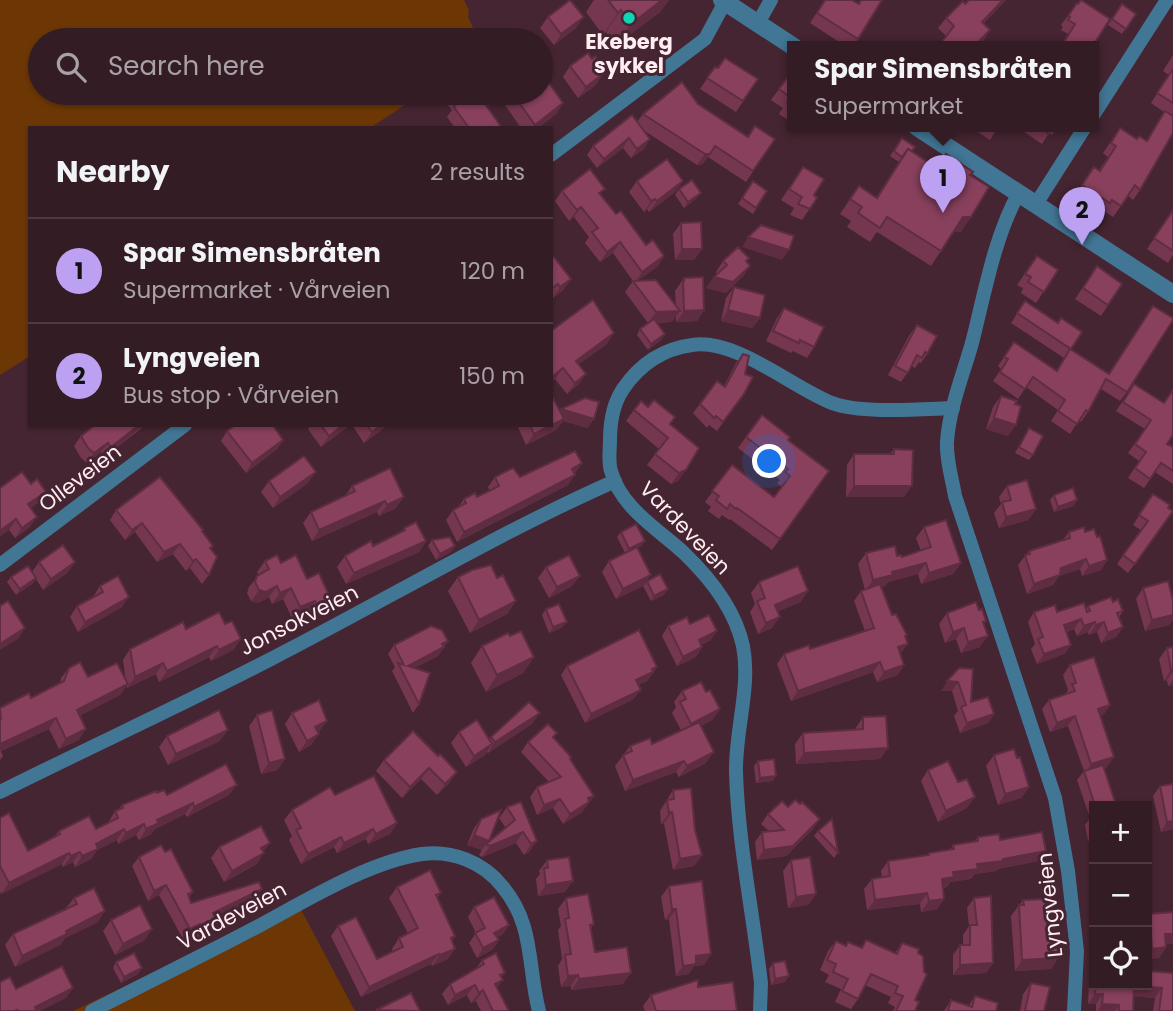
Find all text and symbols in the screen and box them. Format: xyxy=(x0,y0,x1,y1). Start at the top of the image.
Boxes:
marker: Ekeberg sykkel xyxy=(621,10,637,26)
place label: Ekeberg sykkel xyxy=(585,27,673,80)
search box xyxy=(28,28,553,105)
popup xyxy=(787,41,1099,132)
icon: search xyxy=(52,48,90,86)
text: Search here xyxy=(108,48,265,84)
text: Spar Simensbråten xyxy=(814,51,1072,87)
text: Supermarket xyxy=(814,90,963,122)
text: Nearby xyxy=(56,150,170,193)
pin: 1 xyxy=(920,155,966,213)
text: 2 results xyxy=(430,156,525,188)
pin: 2 xyxy=(1059,187,1105,245)
text: Spar Simensbråten xyxy=(123,235,381,271)
text: 1 xyxy=(75,255,83,287)
text: 120 m xyxy=(460,255,525,287)
text: Supermarket · Vårveien xyxy=(123,274,391,306)
text: Lyngveien xyxy=(123,340,261,376)
text: 2 xyxy=(72,360,86,392)
text: 150 m xyxy=(459,360,525,392)
text: Bus stop · Vårveien xyxy=(123,379,339,411)
street label: Olleveien xyxy=(33,437,127,518)
your location xyxy=(752,444,786,478)
street label: Vardeveien xyxy=(633,474,737,581)
street label: Jonsokveien xyxy=(234,577,363,662)
map controls xyxy=(1089,801,1152,990)
button: + xyxy=(1089,801,1152,864)
street label: Lyngveien xyxy=(1030,851,1069,959)
button: − xyxy=(1089,864,1152,927)
street label: Vardeveien xyxy=(172,875,291,957)
button: locate xyxy=(1089,927,1152,990)

